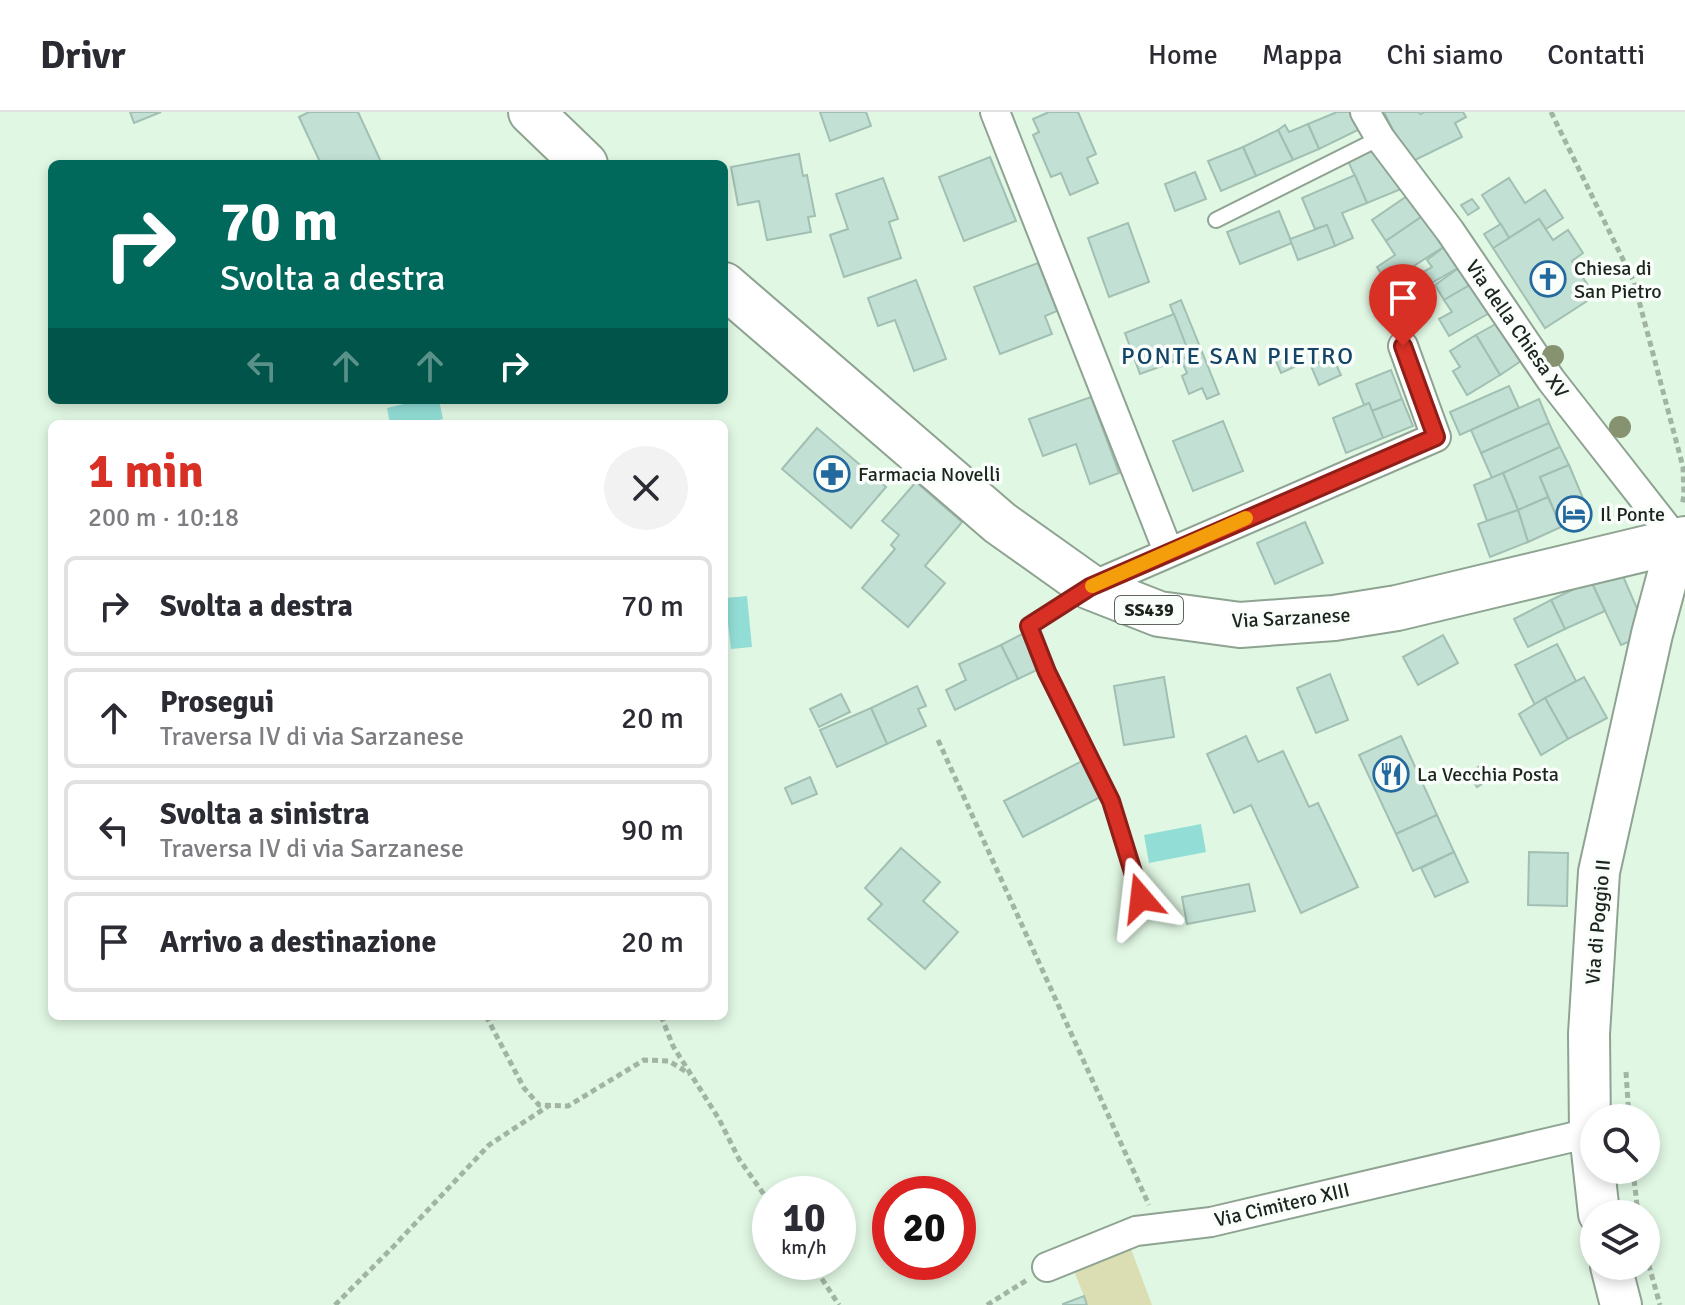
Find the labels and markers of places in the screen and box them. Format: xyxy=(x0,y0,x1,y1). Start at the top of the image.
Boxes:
place label: Chiesa di San Pietro xyxy=(1574,256,1662,304)
church icon: Chiesa di San Pietro xyxy=(1529,260,1567,298)
pin xyxy=(1369,264,1437,346)
pharmacy icon: Farmacia Novelli xyxy=(813,455,851,493)
place label: Farmacia Novelli xyxy=(858,462,1000,487)
hotel icon: Il Ponte xyxy=(1555,495,1593,533)
place label: Il Ponte xyxy=(1600,502,1665,527)
restaurant icon: La Vecchia Posta xyxy=(1372,755,1410,793)
place label: La Vecchia Posta xyxy=(1417,762,1559,787)

